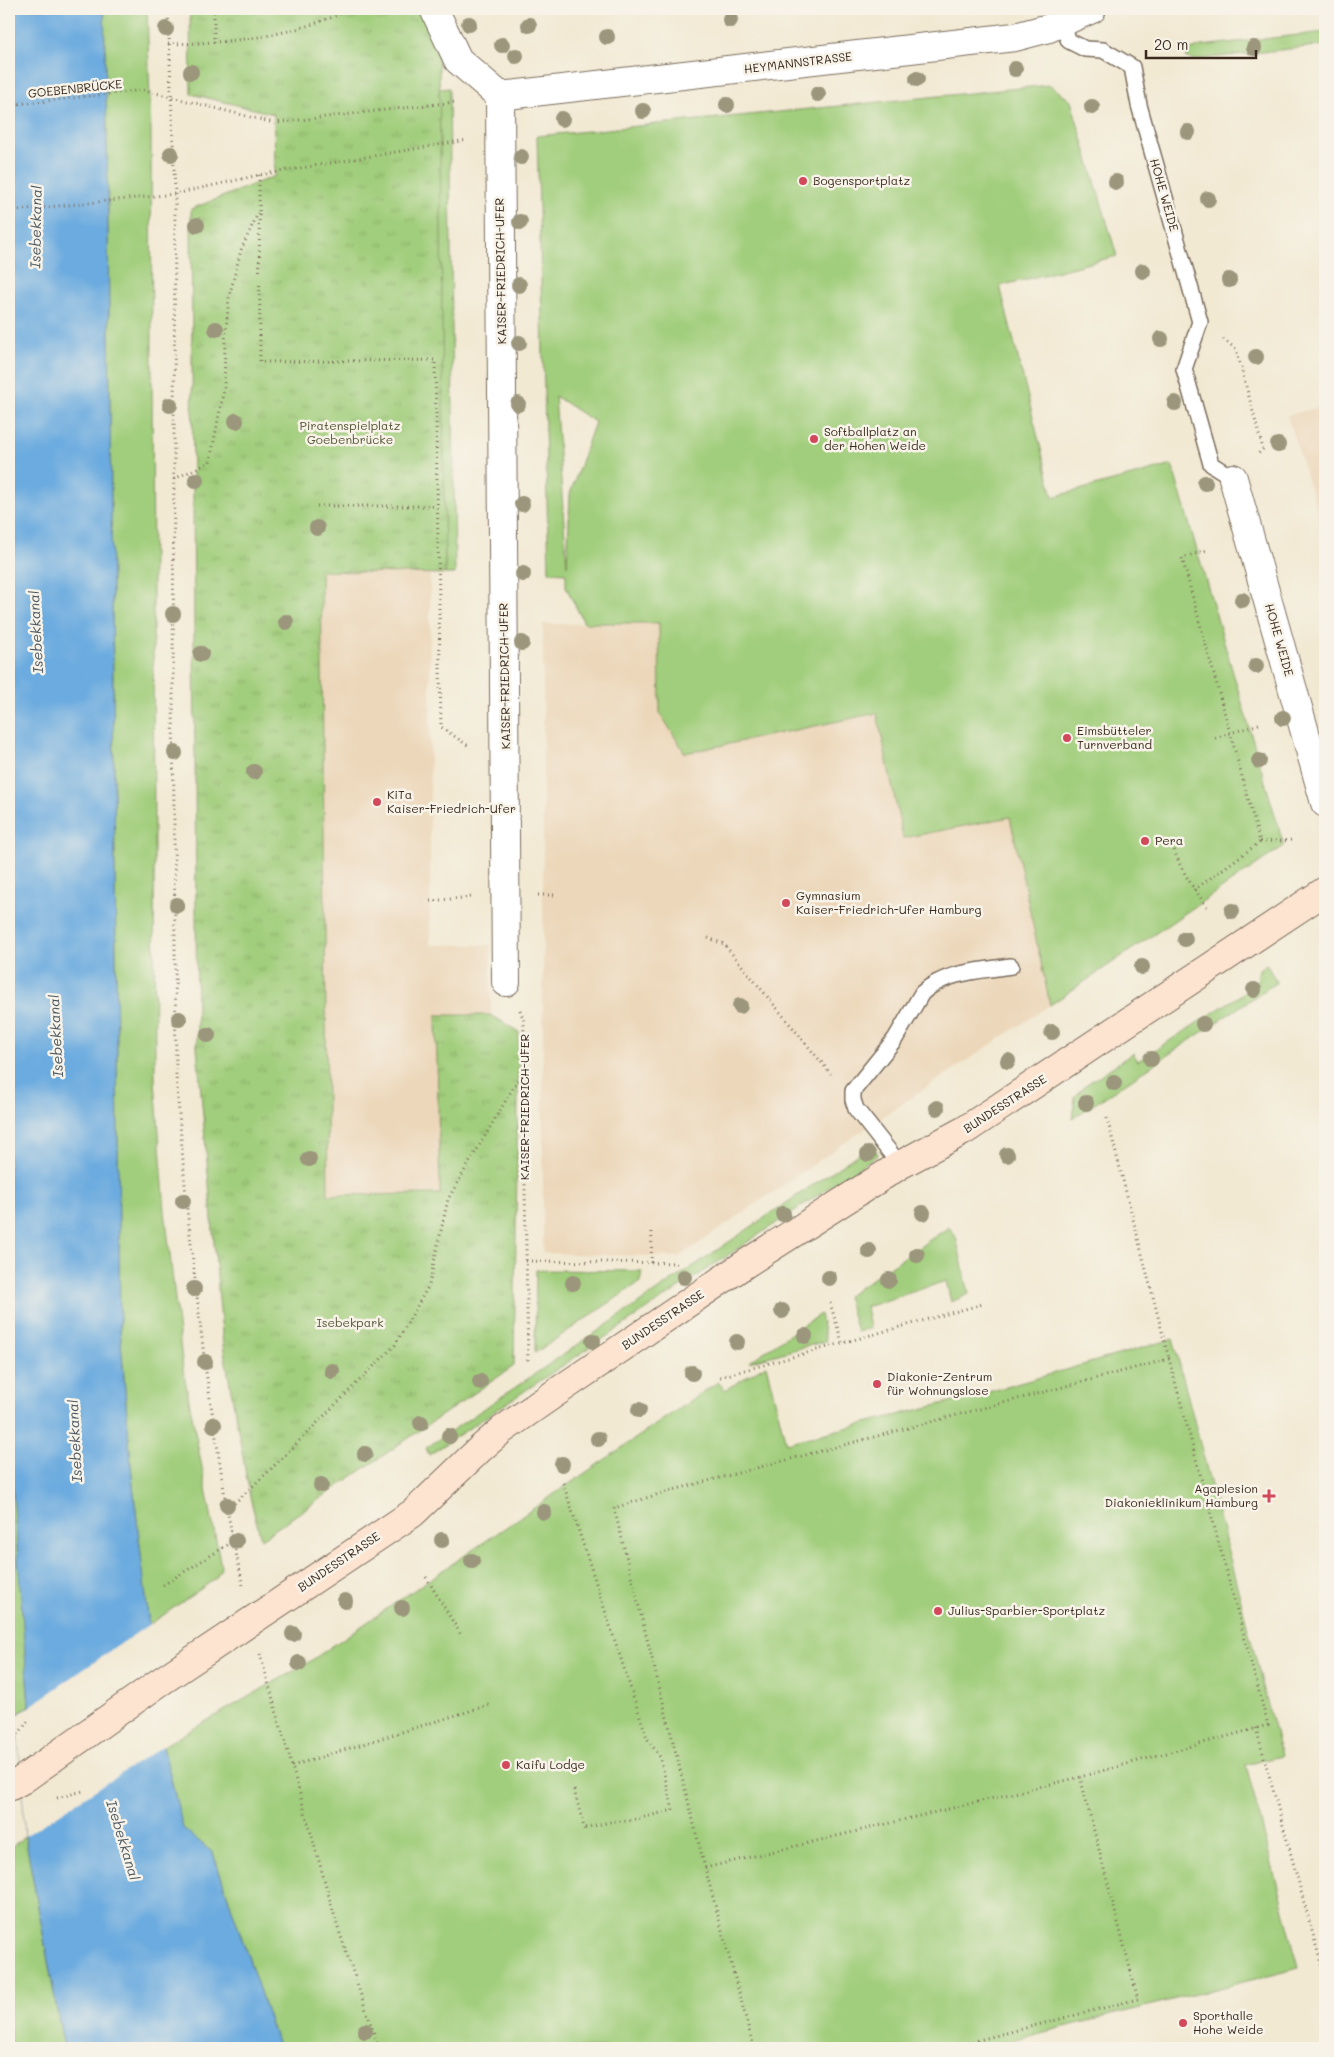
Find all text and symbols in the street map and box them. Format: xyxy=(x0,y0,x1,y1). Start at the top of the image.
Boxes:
scale bar xyxy=(1146,28,1256,60)
text: 20 m xyxy=(1154,34,1188,54)
street label: HEYMANNSTRASSE xyxy=(743,47,853,77)
street label: GOEBENBRÜCKE xyxy=(27,75,123,101)
street label: HOHE WEIDE xyxy=(1147,156,1183,233)
place label: Bogensportplatz xyxy=(813,172,910,188)
marker: Bogensportplatz xyxy=(797,175,809,187)
water label: Isebekkanal xyxy=(25,185,46,269)
street label: KAISER-FRIEDRICH-UFER xyxy=(491,198,509,344)
park label: Piratenspielplatz Goebenbrücke xyxy=(299,417,401,447)
place label: Softballplatz an der Hohen Weide xyxy=(824,423,926,453)
marker: Softballplatz an der Hohen Weide xyxy=(808,433,820,445)
water label: Isebekkanal xyxy=(24,590,47,674)
street label: HOHE WEIDE xyxy=(1262,601,1298,678)
street label: KAISER-FRIEDRICH-UFER xyxy=(495,603,513,749)
place label: Eimsbütteler Turnverband xyxy=(1077,722,1152,752)
marker: Eimsbütteler Turnverband xyxy=(1061,732,1073,744)
place label: KiTa Kaiser-Friedrich-Ufer xyxy=(387,786,516,816)
marker: KiTa Kaiser-Friedrich-Ufer xyxy=(371,796,383,808)
place label: Pera xyxy=(1155,832,1183,848)
marker: Pera xyxy=(1139,835,1151,847)
place label: Gymnasium Kaiser-Friedrich-Ufer Hamburg xyxy=(796,887,982,917)
marker: Gymnasium Kaiser-Friedrich-Ufer Hamburg xyxy=(780,897,792,909)
water label: Isebekkanal xyxy=(44,994,67,1078)
street label: KAISER-FRIEDRICH-UFER xyxy=(516,1034,532,1180)
street label: BUNDESSTRASSE xyxy=(960,1070,1049,1136)
street label: BUNDESSTRASSE xyxy=(618,1286,707,1353)
park label: Isebekpark xyxy=(316,1314,384,1330)
place label: Diakonie-Zentrum für Wohnungslose xyxy=(887,1368,992,1398)
marker: Diakonie-Zentrum für Wohnungslose xyxy=(871,1378,883,1390)
water label: Isebekkanal xyxy=(63,1399,86,1483)
place label: Agaplesion Diakonieklinikum Hamburg xyxy=(1105,1480,1258,1510)
marker: Agaplesion Diakonieklinikum Hamburg xyxy=(1262,1489,1276,1503)
street label: BUNDESSTRASSE xyxy=(294,1528,383,1595)
place label: Julius-Sparbier-Sportplatz xyxy=(948,1602,1106,1618)
marker: Julius-Sparbier-Sportplatz xyxy=(932,1605,944,1617)
place label: Kaifu Lodge xyxy=(516,1756,585,1772)
marker: Kaifu Lodge xyxy=(500,1759,512,1771)
water label: Isebekkanal xyxy=(102,1797,145,1883)
place label: Sporthalle Hohe Weide xyxy=(1193,2007,1263,2037)
marker: Sporthalle Hohe Weide xyxy=(1177,2017,1189,2029)

